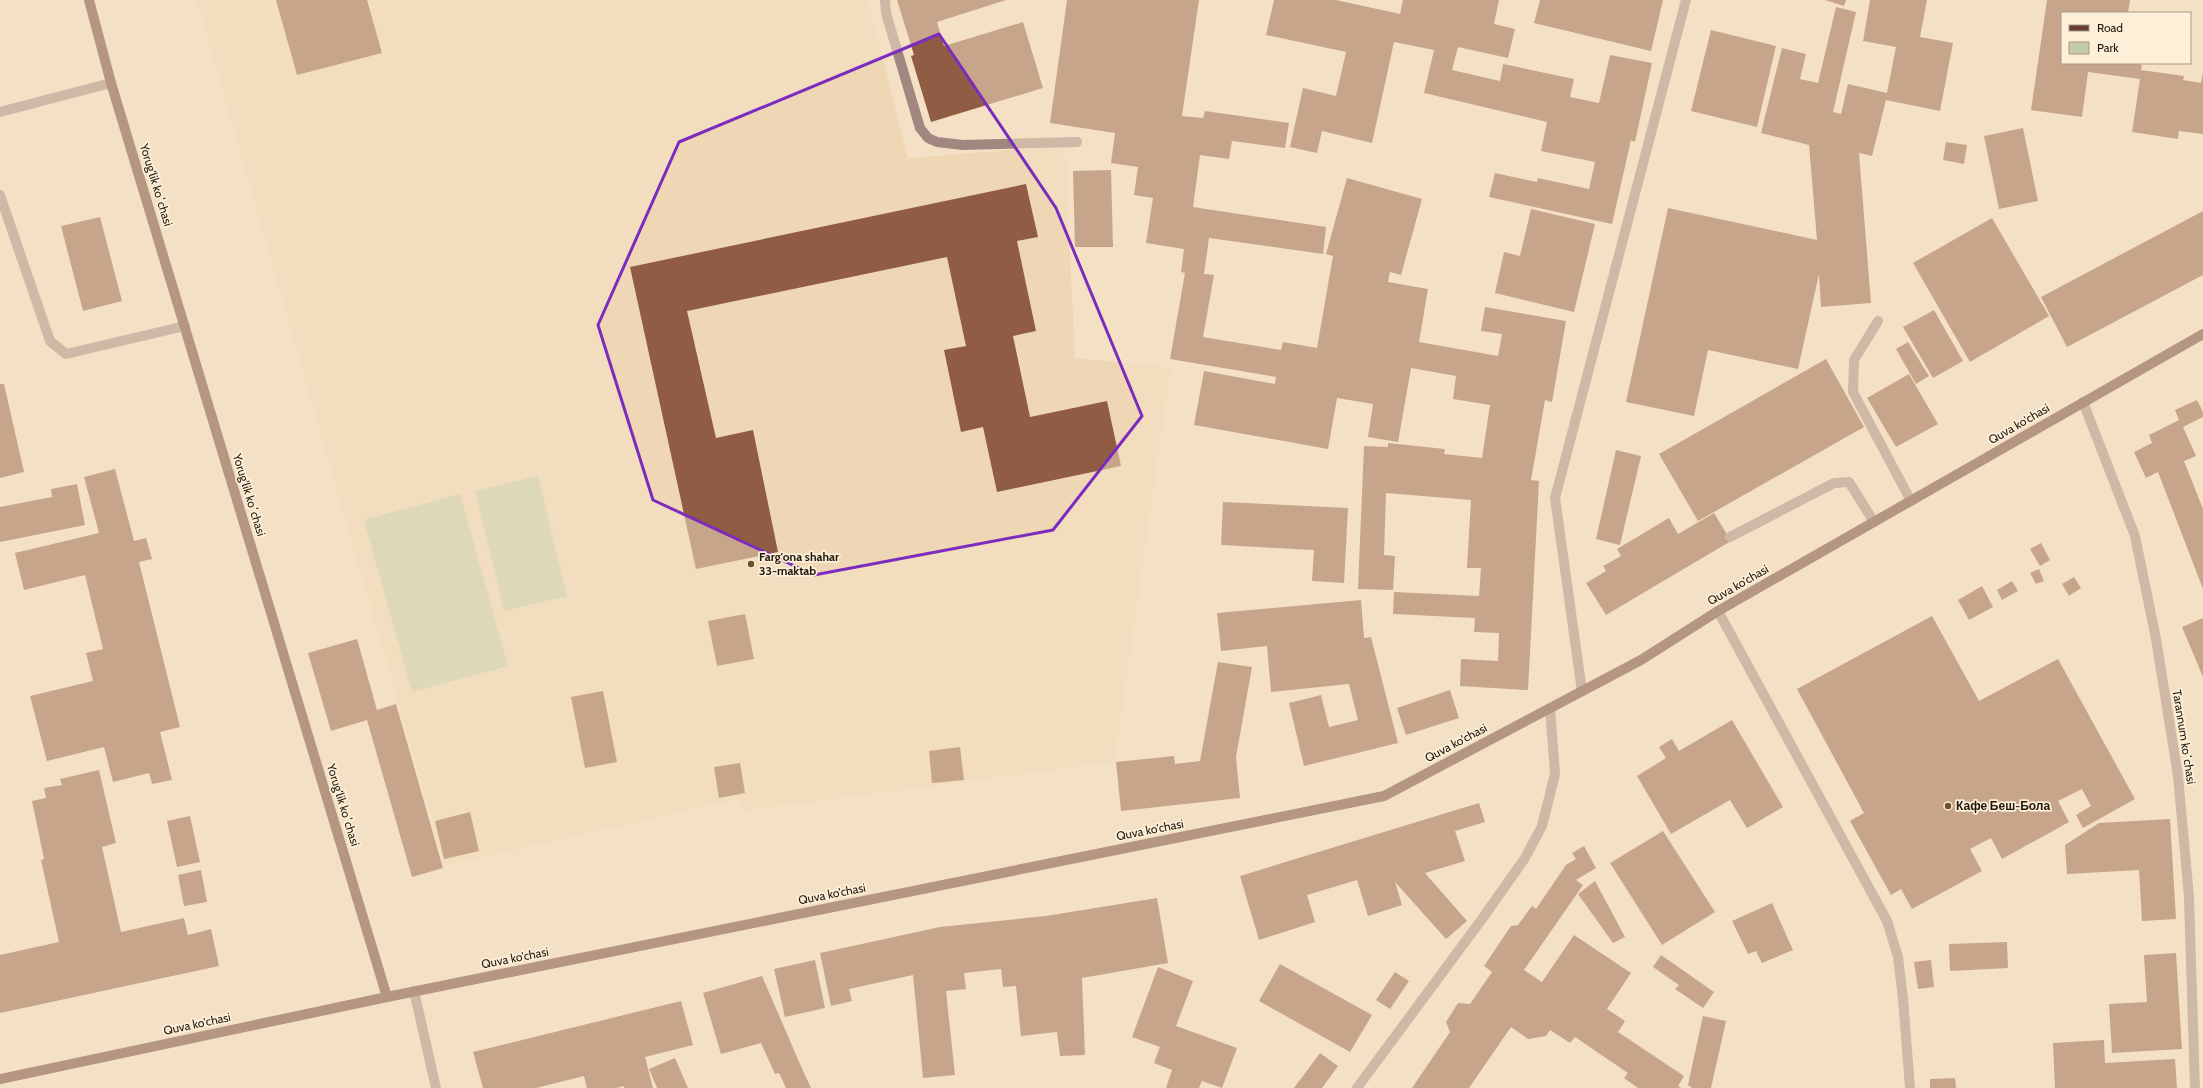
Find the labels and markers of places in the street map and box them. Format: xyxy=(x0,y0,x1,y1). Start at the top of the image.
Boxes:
place label: Farg'ona shahar 33-maktab xyxy=(759,549,839,578)
marker: Farg'ona shahar 33-maktab xyxy=(746,559,756,569)
place label: Кафе Беш-Бола xyxy=(1956,798,2050,813)
marker: Кафе Беш-Бола xyxy=(1943,801,1953,811)

